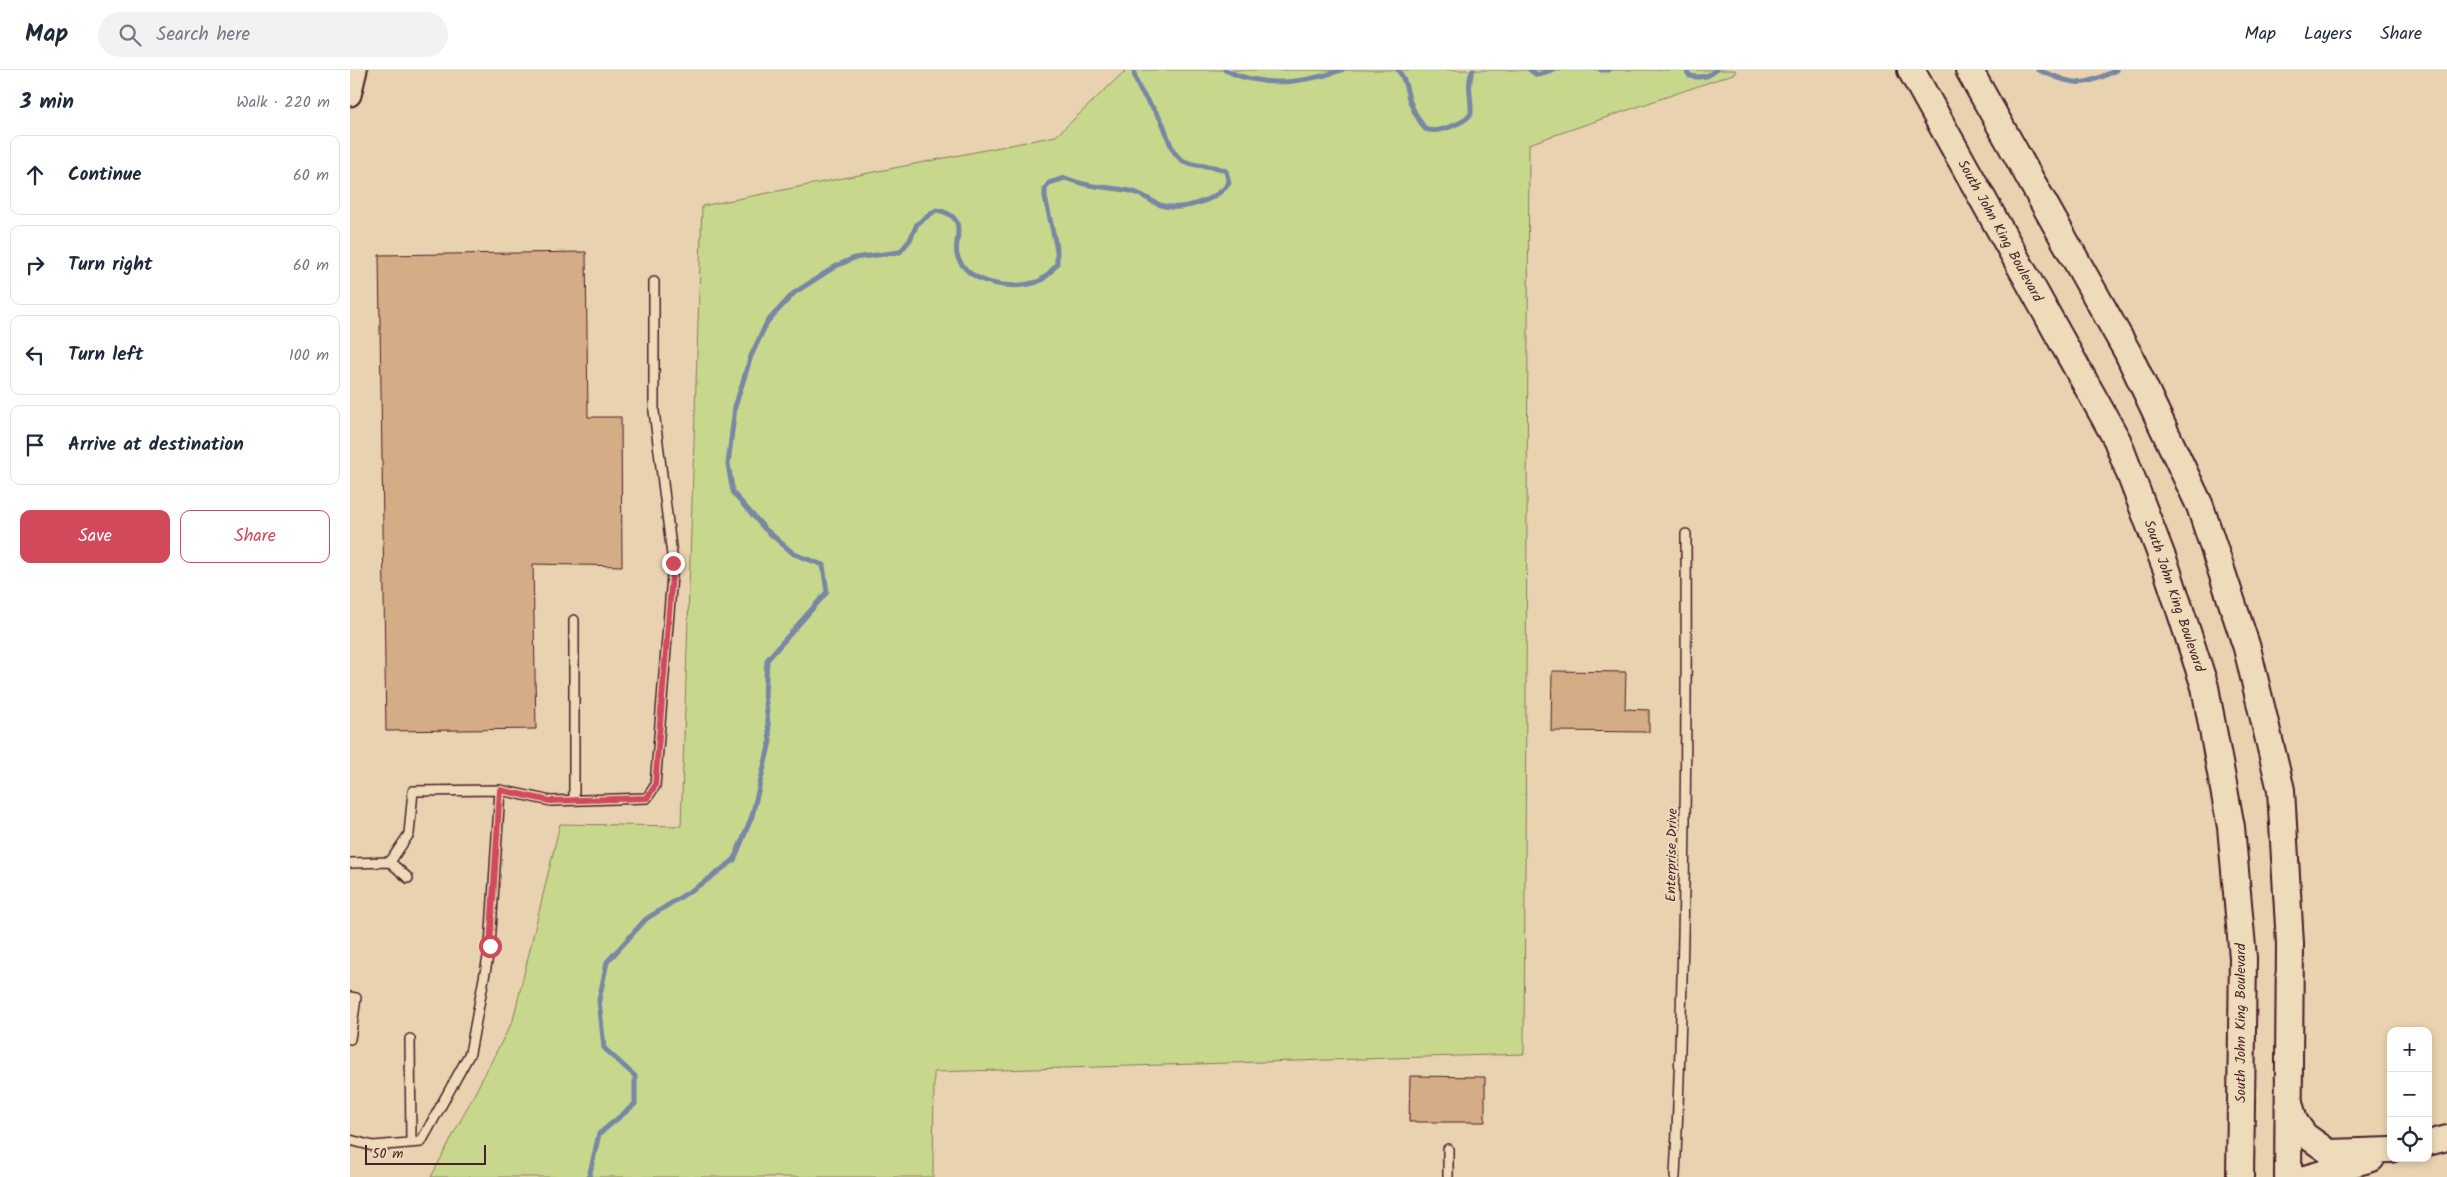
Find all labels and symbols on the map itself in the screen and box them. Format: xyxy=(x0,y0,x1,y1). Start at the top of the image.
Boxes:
street label: South John King Boulevard xyxy=(1952,156,2049,307)
street label: South John King Boulevard xyxy=(2138,517,2211,676)
route end xyxy=(662,552,685,575)
street label: Enterprise Drive xyxy=(1660,807,1684,902)
route start xyxy=(479,935,502,958)
street label: South John King Boulevard xyxy=(2230,942,2252,1103)
scale bar xyxy=(365,1142,486,1165)

